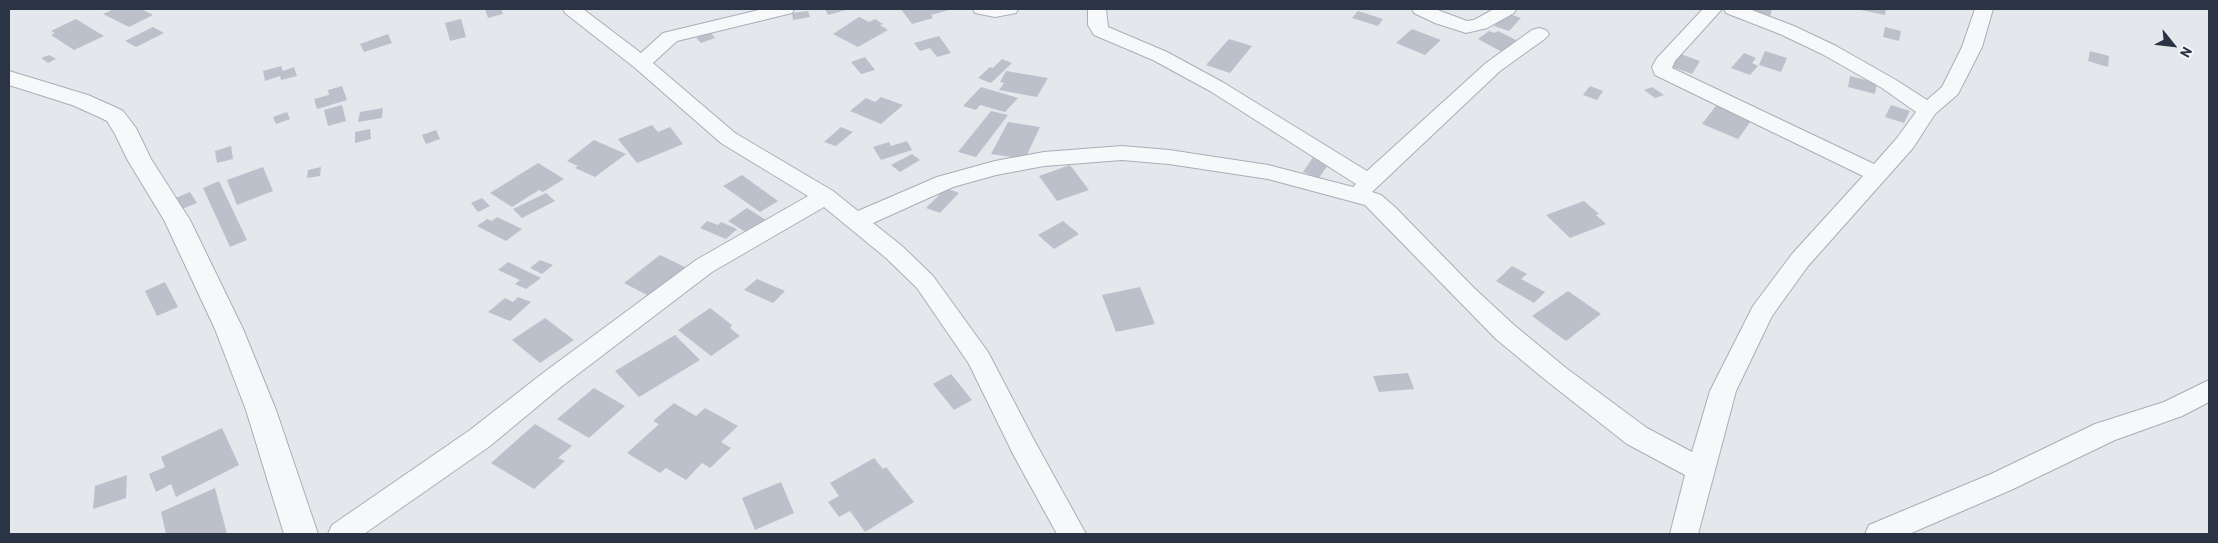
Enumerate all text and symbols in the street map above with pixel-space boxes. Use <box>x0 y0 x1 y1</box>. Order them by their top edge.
north arrow <box>2148 20 2198 70</box>
text: N <box>2177 44 2196 61</box>

